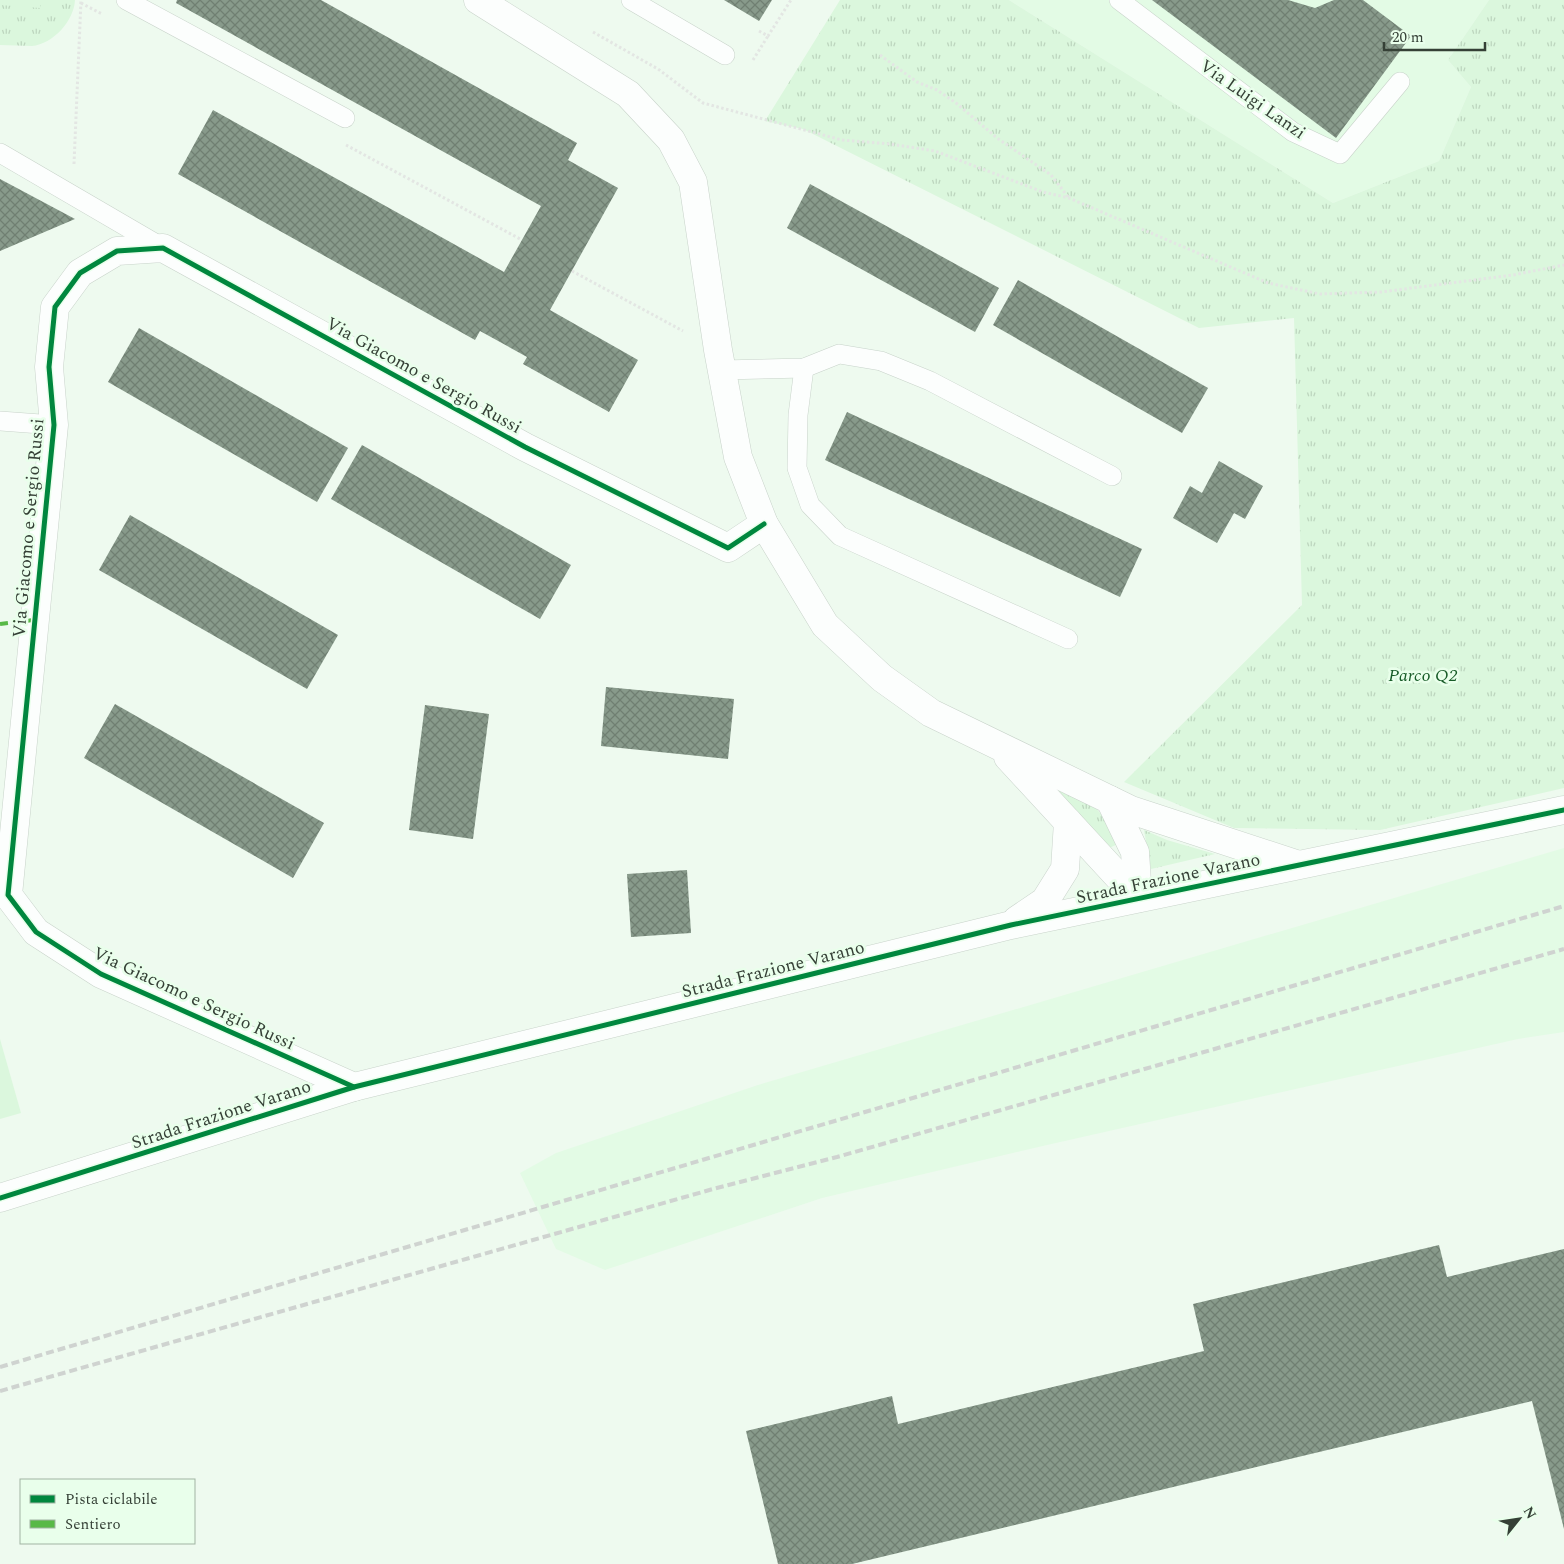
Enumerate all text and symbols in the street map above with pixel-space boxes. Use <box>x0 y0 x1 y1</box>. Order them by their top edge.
scale bar <box>1384 20 1485 52</box>
text: 20 m <box>1392 26 1424 49</box>
street label: Via Luigi Lanzi <box>1194 53 1311 146</box>
street label: Via Giacomo e Sergio Russi <box>321 310 527 441</box>
street label: Via Giacomo e Sergio Russi <box>5 417 52 639</box>
park label: Parco Q2 <box>1388 662 1458 689</box>
street label: Strada Frazione Varano <box>1074 846 1263 911</box>
street label: Strada Frazione Varano <box>679 934 867 1005</box>
street label: Via Giacomo e Sergio Russi <box>88 940 299 1057</box>
street label: Strada Frazione Varano <box>128 1073 314 1156</box>
legend <box>20 1479 195 1544</box>
text: Pista ciclabile <box>65 1488 158 1511</box>
north arrow <box>1494 1494 1544 1544</box>
text: N <box>1518 1503 1542 1523</box>
text: Sentiero <box>65 1513 121 1536</box>

